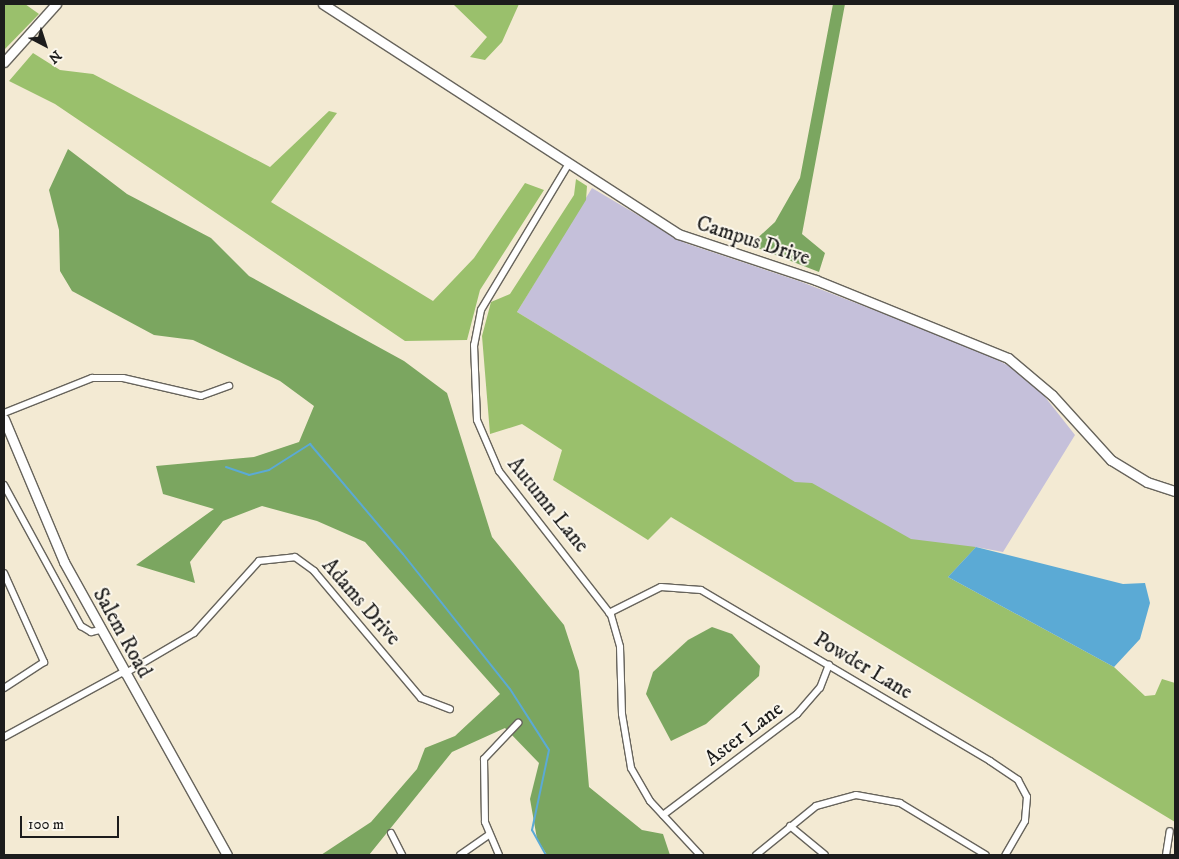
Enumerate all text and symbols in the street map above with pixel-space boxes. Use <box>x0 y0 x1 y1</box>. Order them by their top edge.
north arrow <box>20 20 70 70</box>
text: N <box>44 46 65 67</box>
street label: Campus Drive <box>693 211 813 271</box>
street label: Autumn Lane <box>502 452 594 558</box>
street label: Adams Drive <box>316 553 406 651</box>
street label: Salem Road <box>87 584 157 682</box>
street label: Powder Lane <box>809 627 917 705</box>
street label: Aster Lane <box>700 696 788 772</box>
scale bar <box>22 806 121 838</box>
text: 100 m <box>28 815 64 834</box>

